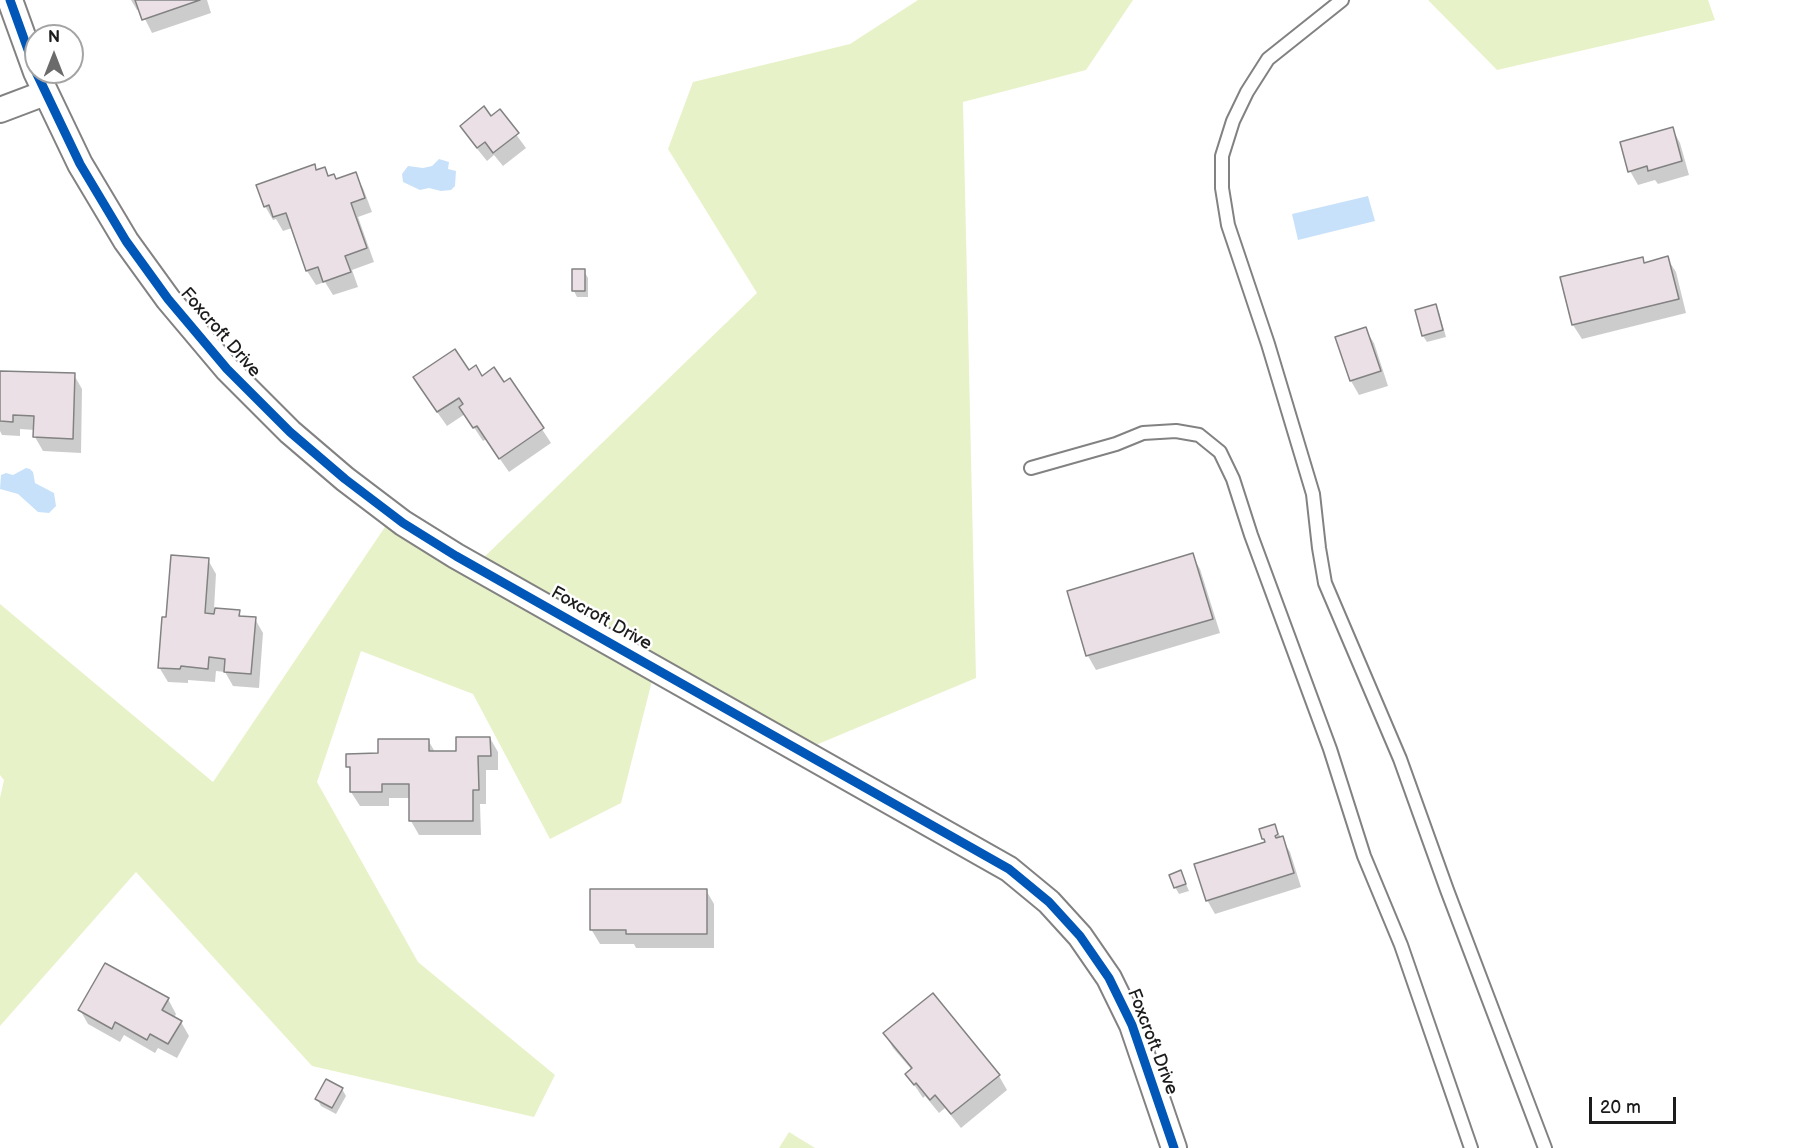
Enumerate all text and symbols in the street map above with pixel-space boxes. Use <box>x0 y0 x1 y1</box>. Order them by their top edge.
north arrow <box>24 24 84 84</box>
text: N <box>48 28 60 47</box>
street label: Foxcroft Drive <box>175 284 265 382</box>
street label: Foxcroft Drive <box>547 582 655 656</box>
street label: Foxcroft Drive <box>1122 986 1182 1098</box>
scale bar <box>1592 1085 1679 1123</box>
text: 20 m <box>1600 1097 1641 1118</box>

